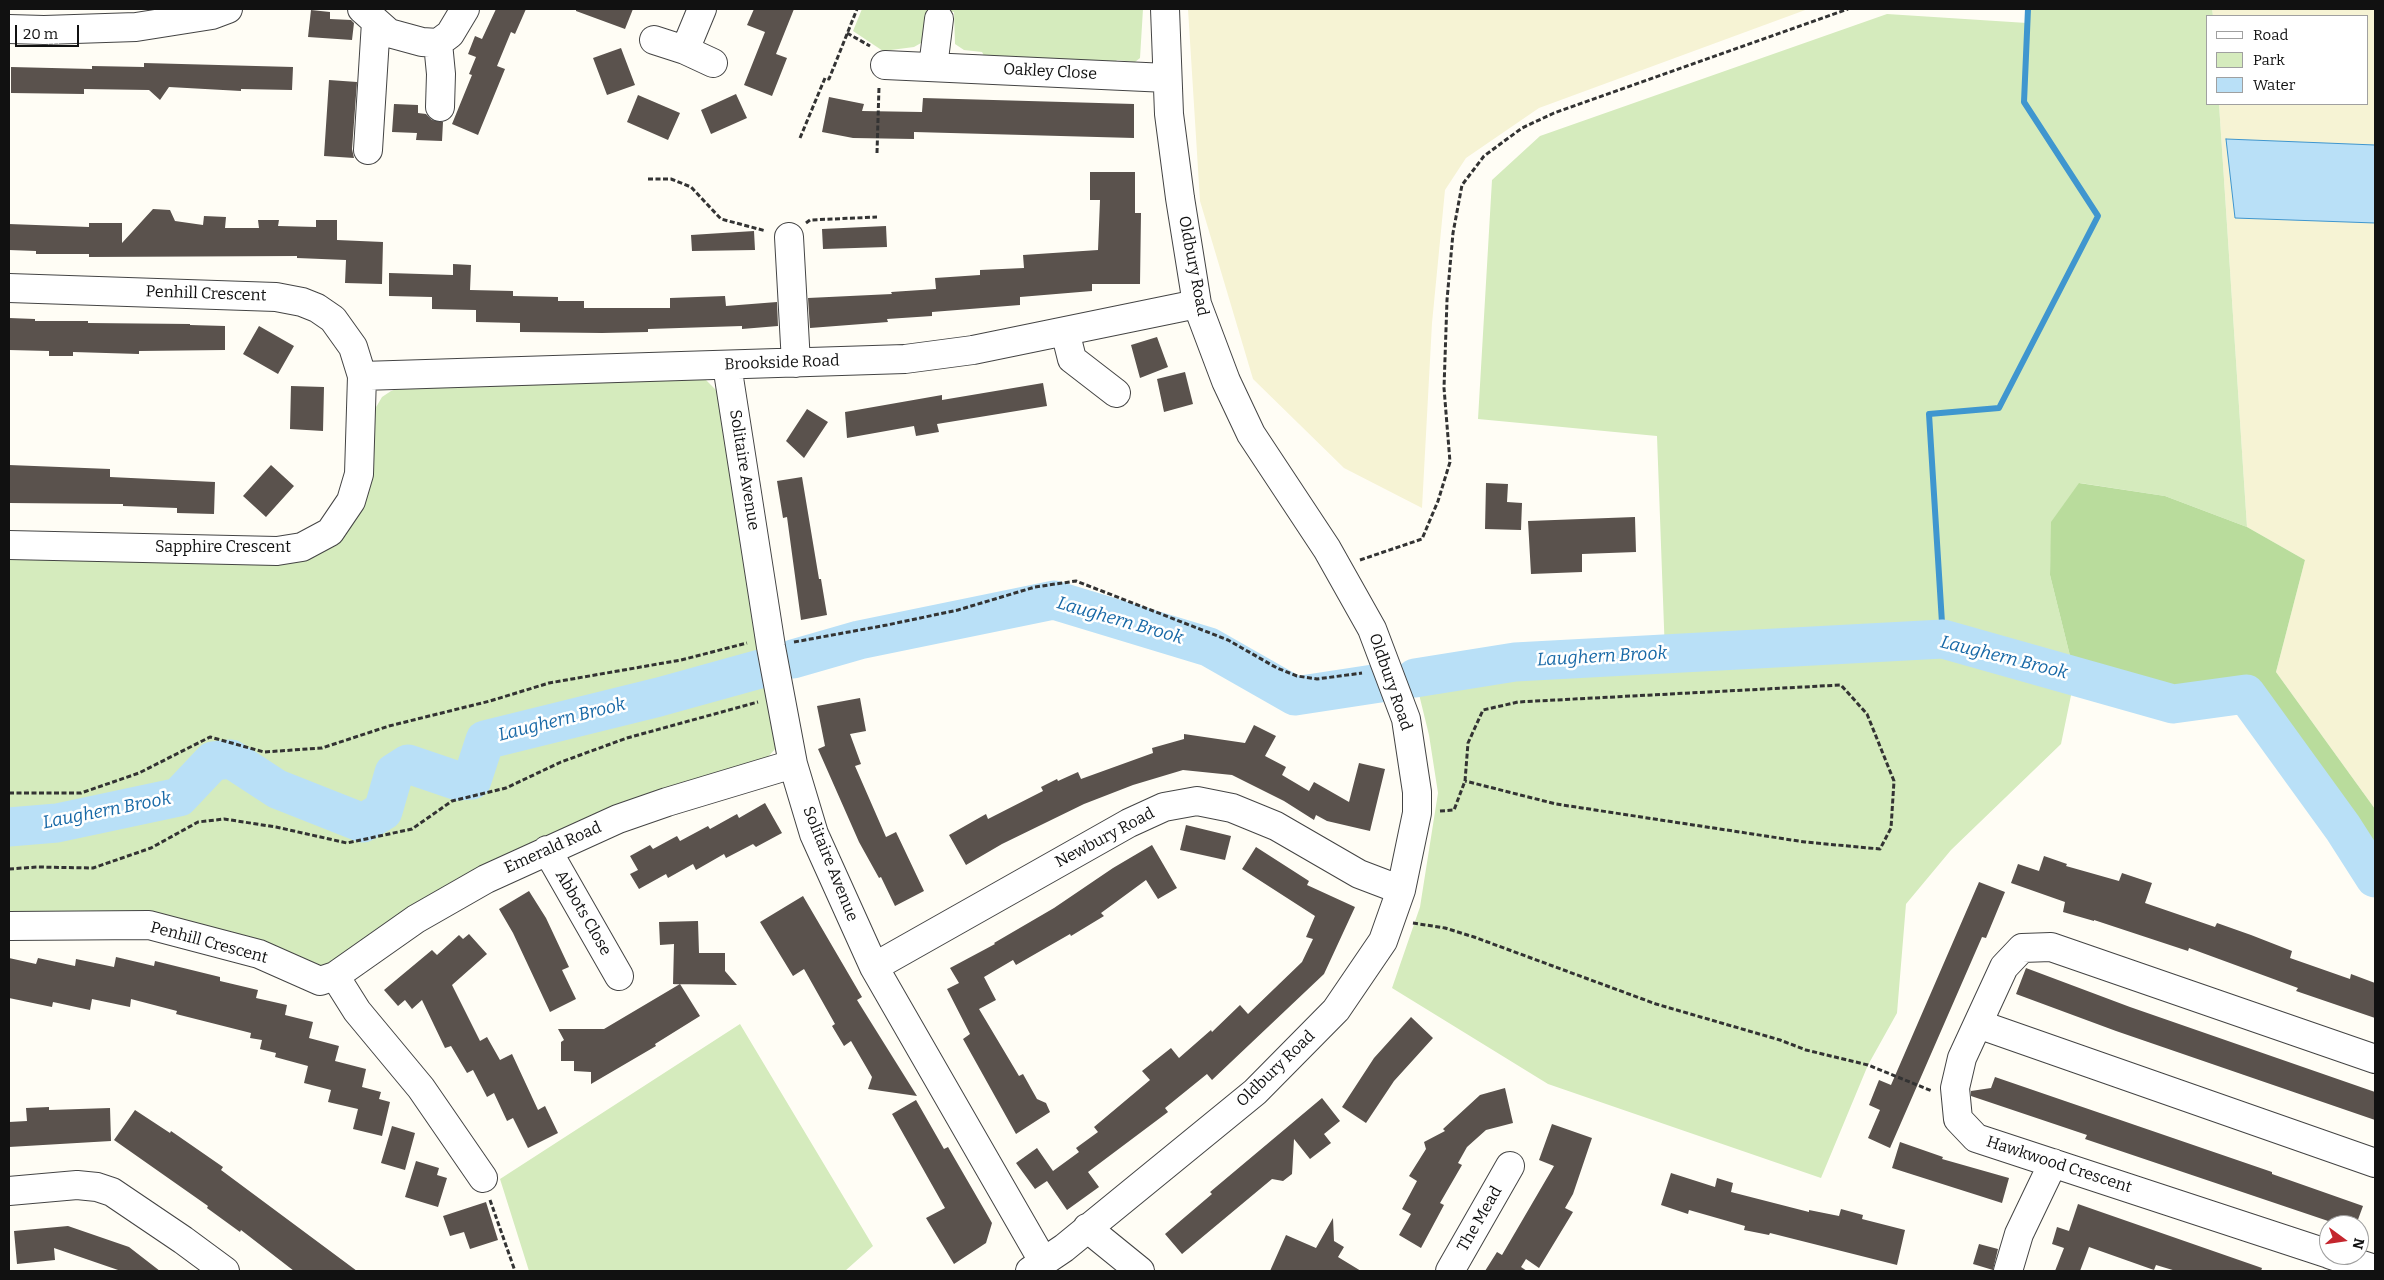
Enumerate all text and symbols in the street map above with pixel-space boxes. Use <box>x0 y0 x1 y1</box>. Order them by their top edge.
scale bar <box>18 15 81 47</box>
legend <box>2206 15 2369 105</box>
text: 20 m <box>23 25 58 43</box>
text: Road <box>2253 26 2288 44</box>
text: Park <box>2253 51 2285 69</box>
street label: Oakley Close <box>1003 60 1097 84</box>
text: Water <box>2253 76 2295 94</box>
street label: Oldbury Road <box>1174 214 1212 318</box>
street label: Penhill Crescent <box>145 282 267 306</box>
street label: Brookside Road <box>724 351 840 375</box>
street label: Solitaire Avenue <box>725 408 763 532</box>
street label: Sapphire Crescent <box>155 538 291 558</box>
water label: Laughern Brook <box>1054 593 1186 649</box>
street label: Oldbury Road <box>1364 631 1416 733</box>
water label: Laughern Brook <box>1938 632 2070 684</box>
water label: Laughern Brook <box>1536 643 1668 671</box>
water label: Laughern Brook <box>496 694 628 746</box>
water label: Laughern Brook <box>41 788 173 834</box>
street label: Solitaire Avenue <box>798 804 862 924</box>
street label: Newbury Road <box>1052 804 1158 872</box>
street label: Emerald Road <box>502 818 604 878</box>
street label: Abbots Close <box>551 867 615 959</box>
street label: Penhill Crescent <box>148 918 270 968</box>
street label: Oldbury Road <box>1233 1027 1319 1111</box>
street label: Hawkwood Crescent <box>1984 1132 2134 1198</box>
street label: The Mead <box>1454 1183 1506 1255</box>
north arrow <box>2319 1215 2369 1265</box>
text: N <box>2349 1236 2368 1251</box>

